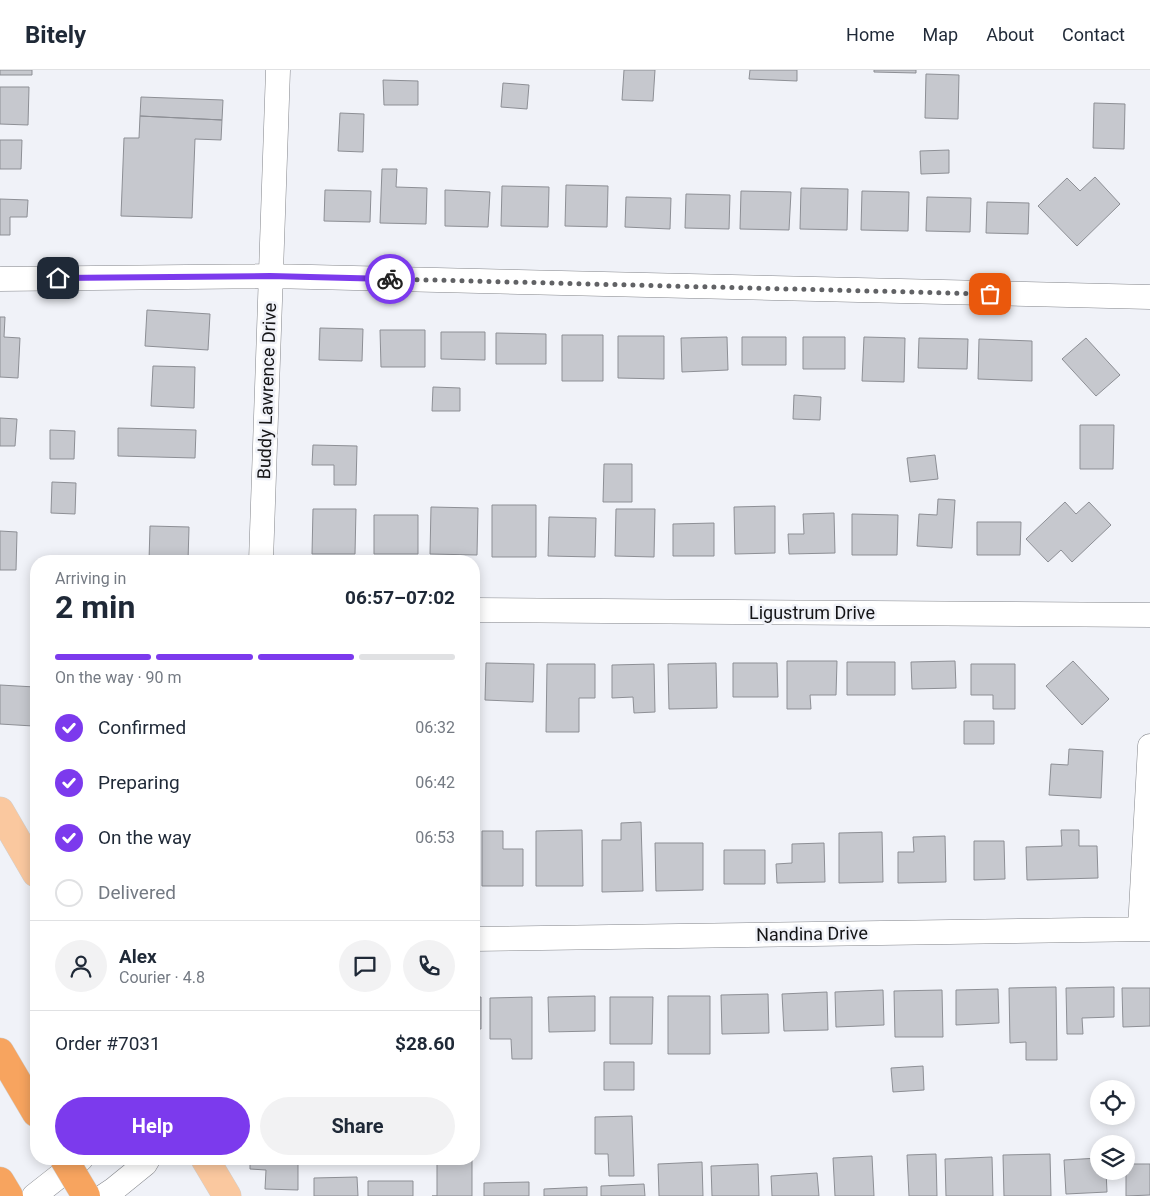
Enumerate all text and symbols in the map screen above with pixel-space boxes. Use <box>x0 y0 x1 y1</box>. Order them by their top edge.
text: Bitely <box>25 21 86 49</box>
text: Home <box>846 24 895 45</box>
text: Map <box>923 24 958 45</box>
text: About <box>986 24 1034 45</box>
text: Contact <box>1062 24 1125 45</box>
courier <box>365 254 415 304</box>
pin <box>37 257 79 299</box>
icon: home <box>44 264 72 292</box>
icon: bike <box>376 265 404 293</box>
pin <box>969 273 1011 315</box>
icon: bag <box>976 280 1004 308</box>
street label: Buddy Lawrence Drive <box>253 302 280 480</box>
text: Arriving in <box>55 569 126 588</box>
text: 06:57–07:02 <box>345 586 455 609</box>
text: 2 min <box>55 588 135 626</box>
street label: Ligustrum Drive <box>749 602 875 623</box>
text: On the way · 90 m <box>55 668 182 687</box>
icon: check <box>55 714 83 742</box>
text: Confirmed <box>98 716 186 739</box>
text: 06:32 <box>415 718 455 737</box>
icon: check <box>55 769 83 797</box>
text: Preparing <box>98 771 180 794</box>
text: 06:42 <box>415 773 455 792</box>
icon: check <box>55 824 83 852</box>
text: On the way <box>98 826 191 849</box>
text: 06:53 <box>415 828 455 847</box>
text: Delivered <box>98 881 176 904</box>
street label: Nandina Drive <box>756 922 868 945</box>
button: person <box>55 940 107 992</box>
button: chat <box>339 940 391 992</box>
button: phone <box>403 940 455 992</box>
text: Alex <box>119 945 157 968</box>
text: Courier · 4.8 <box>119 968 205 987</box>
text: Order #7031 <box>55 1032 161 1055</box>
text: $28.60 <box>395 1032 455 1055</box>
map controls <box>1090 1080 1135 1180</box>
button: locate <box>1090 1080 1135 1125</box>
button: Help <box>55 1097 250 1155</box>
button: Share <box>260 1097 455 1155</box>
button: layers <box>1090 1135 1135 1180</box>

